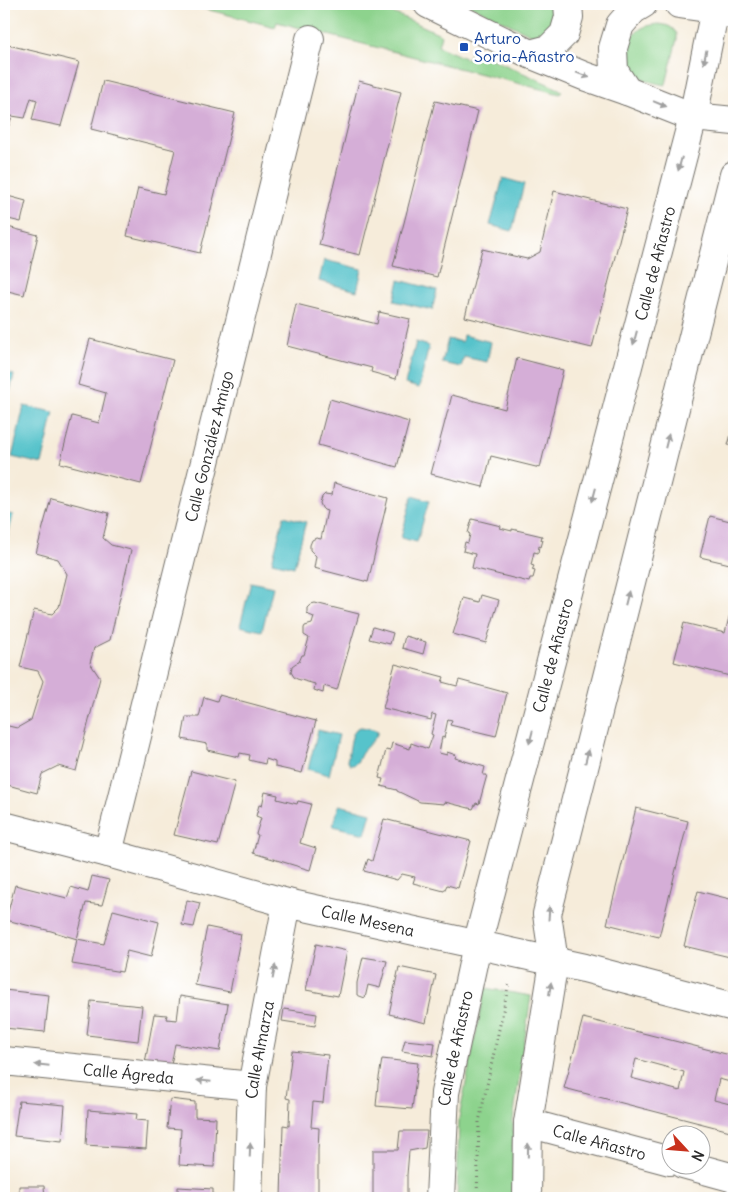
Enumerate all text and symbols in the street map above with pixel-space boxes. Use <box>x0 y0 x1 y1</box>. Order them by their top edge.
place label: Arturo Soria-Añastro <box>474 28 574 66</box>
marker: Arturo Soria-Añastro <box>458 41 470 53</box>
one-way arrow <box>701 49 709 64</box>
one-way arrow <box>576 71 591 79</box>
one-way arrow <box>653 100 668 108</box>
one-way arrow <box>676 156 684 171</box>
street label: Calle de Añastro <box>630 204 679 323</box>
one-way arrow <box>631 331 639 346</box>
street label: Calle González Amigo <box>181 369 237 524</box>
one-way arrow <box>663 433 671 448</box>
one-way arrow <box>590 488 598 503</box>
one-way arrow <box>623 591 631 606</box>
street label: Calle de Añastro <box>528 596 577 715</box>
one-way arrow <box>527 730 535 745</box>
one-way arrow <box>583 748 591 763</box>
street label: Calle Mesena <box>319 901 416 941</box>
one-way arrow <box>545 905 553 921</box>
one-way arrow <box>270 964 278 979</box>
one-way arrow <box>546 980 554 996</box>
street label: Calle de Añastro <box>434 989 477 1106</box>
street label: Calle Almarza <box>242 999 278 1099</box>
street label: Calle Ágreda <box>82 1059 175 1088</box>
one-way arrow <box>34 1061 50 1069</box>
one-way arrow <box>196 1077 212 1085</box>
street label: Calle Añastro <box>551 1120 648 1164</box>
north arrow <box>660 1124 710 1174</box>
one-way arrow <box>246 1141 254 1157</box>
one-way arrow <box>524 1141 532 1157</box>
text: N <box>687 1147 708 1164</box>

